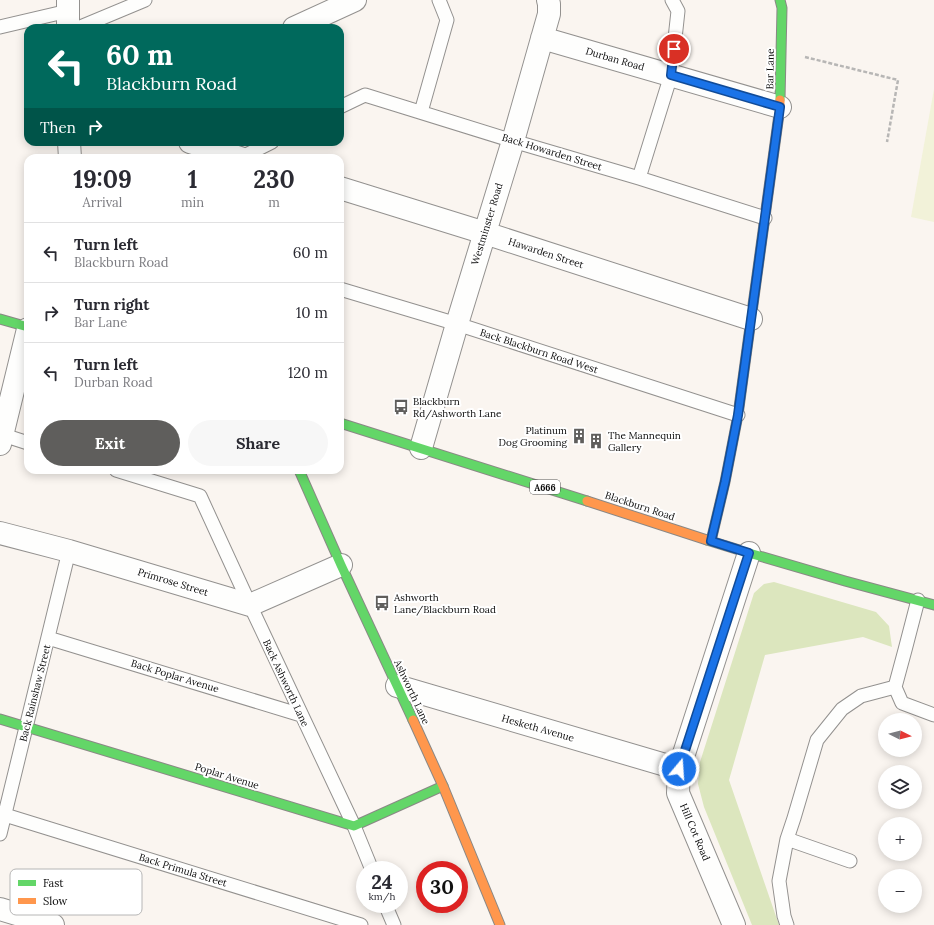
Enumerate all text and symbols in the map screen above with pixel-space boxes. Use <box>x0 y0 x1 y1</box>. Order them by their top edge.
pin <box>657 32 691 66</box>
text: 60 m <box>106 37 173 73</box>
icon: arrive <box>663 38 685 60</box>
icon: left <box>40 40 92 92</box>
street label: Durban Road <box>584 44 646 74</box>
street label: Bar Lane <box>763 48 777 90</box>
text: Blackburn Road <box>106 72 237 95</box>
icon: right <box>84 116 106 138</box>
text: Then <box>40 118 76 137</box>
street label: Back Howarden Street <box>500 131 604 173</box>
text: 19:09 <box>73 164 132 195</box>
text: 1 <box>188 164 197 195</box>
text: 230 <box>253 164 295 195</box>
street label: Westminster Road <box>468 181 506 267</box>
text: Arrival <box>83 194 122 211</box>
text: min <box>181 194 204 211</box>
text: m <box>268 194 280 211</box>
text: Turn left <box>74 235 138 254</box>
street label: Hawarden Street <box>507 235 585 271</box>
icon: left <box>40 242 62 264</box>
text: 60 m <box>293 243 328 262</box>
text: Blackburn Road <box>74 254 169 271</box>
text: Turn right <box>74 295 150 314</box>
icon: right <box>40 302 62 324</box>
text: 10 m <box>296 303 328 322</box>
text: Bar Lane <box>74 314 127 331</box>
street label: Back Blackburn Road West <box>478 326 600 376</box>
text: Turn left <box>74 355 138 374</box>
icon: left <box>40 362 62 384</box>
text: 120 m <box>288 363 328 382</box>
text: Durban Road <box>74 374 153 391</box>
place label: Blackburn Rd/Ashworth Lane <box>413 395 502 420</box>
bus stop icon: Blackburn Rd/Ashworth Lane <box>392 398 410 416</box>
button: Exit <box>40 420 180 466</box>
button: Share <box>188 420 328 466</box>
place label: Platinum Dog Grooming <box>499 424 567 449</box>
building icon: Platinum Dog Grooming <box>570 427 588 445</box>
place label: The Mannequin Gallery <box>608 429 681 454</box>
building icon: The Mannequin Gallery <box>587 432 605 450</box>
road number: A666 <box>530 480 560 494</box>
street label: Blackburn Road <box>603 489 677 523</box>
street label: Primrose Street <box>136 565 210 599</box>
place label: Ashworth Lane/Blackburn Road <box>393 591 496 616</box>
bus stop icon: Ashworth Lane/Blackburn Road <box>373 594 391 612</box>
street label: Back Ashworth Lane <box>260 637 312 729</box>
street label: Back Rainshaw Street <box>17 643 53 743</box>
street label: Back Poplar Avenue <box>129 656 221 696</box>
street label: Ashworth Lane <box>391 657 433 727</box>
street label: Hesketh Avenue <box>500 711 576 745</box>
north arrow <box>878 713 922 757</box>
map controls <box>878 713 922 913</box>
position arrow <box>658 748 700 790</box>
street label: Poplar Avenue <box>193 760 261 792</box>
button: layers <box>878 765 922 809</box>
street label: Hill Cot Road <box>677 801 713 863</box>
button: + <box>878 817 922 861</box>
street label: Back Primula Street <box>137 850 229 890</box>
speed limit sign: 30 <box>416 861 468 913</box>
legend <box>10 869 142 915</box>
text: 24 <box>371 869 393 894</box>
button: − <box>878 869 922 913</box>
text: Fast <box>43 876 64 890</box>
text: km/h <box>368 890 396 903</box>
text: Slow <box>43 894 68 908</box>

